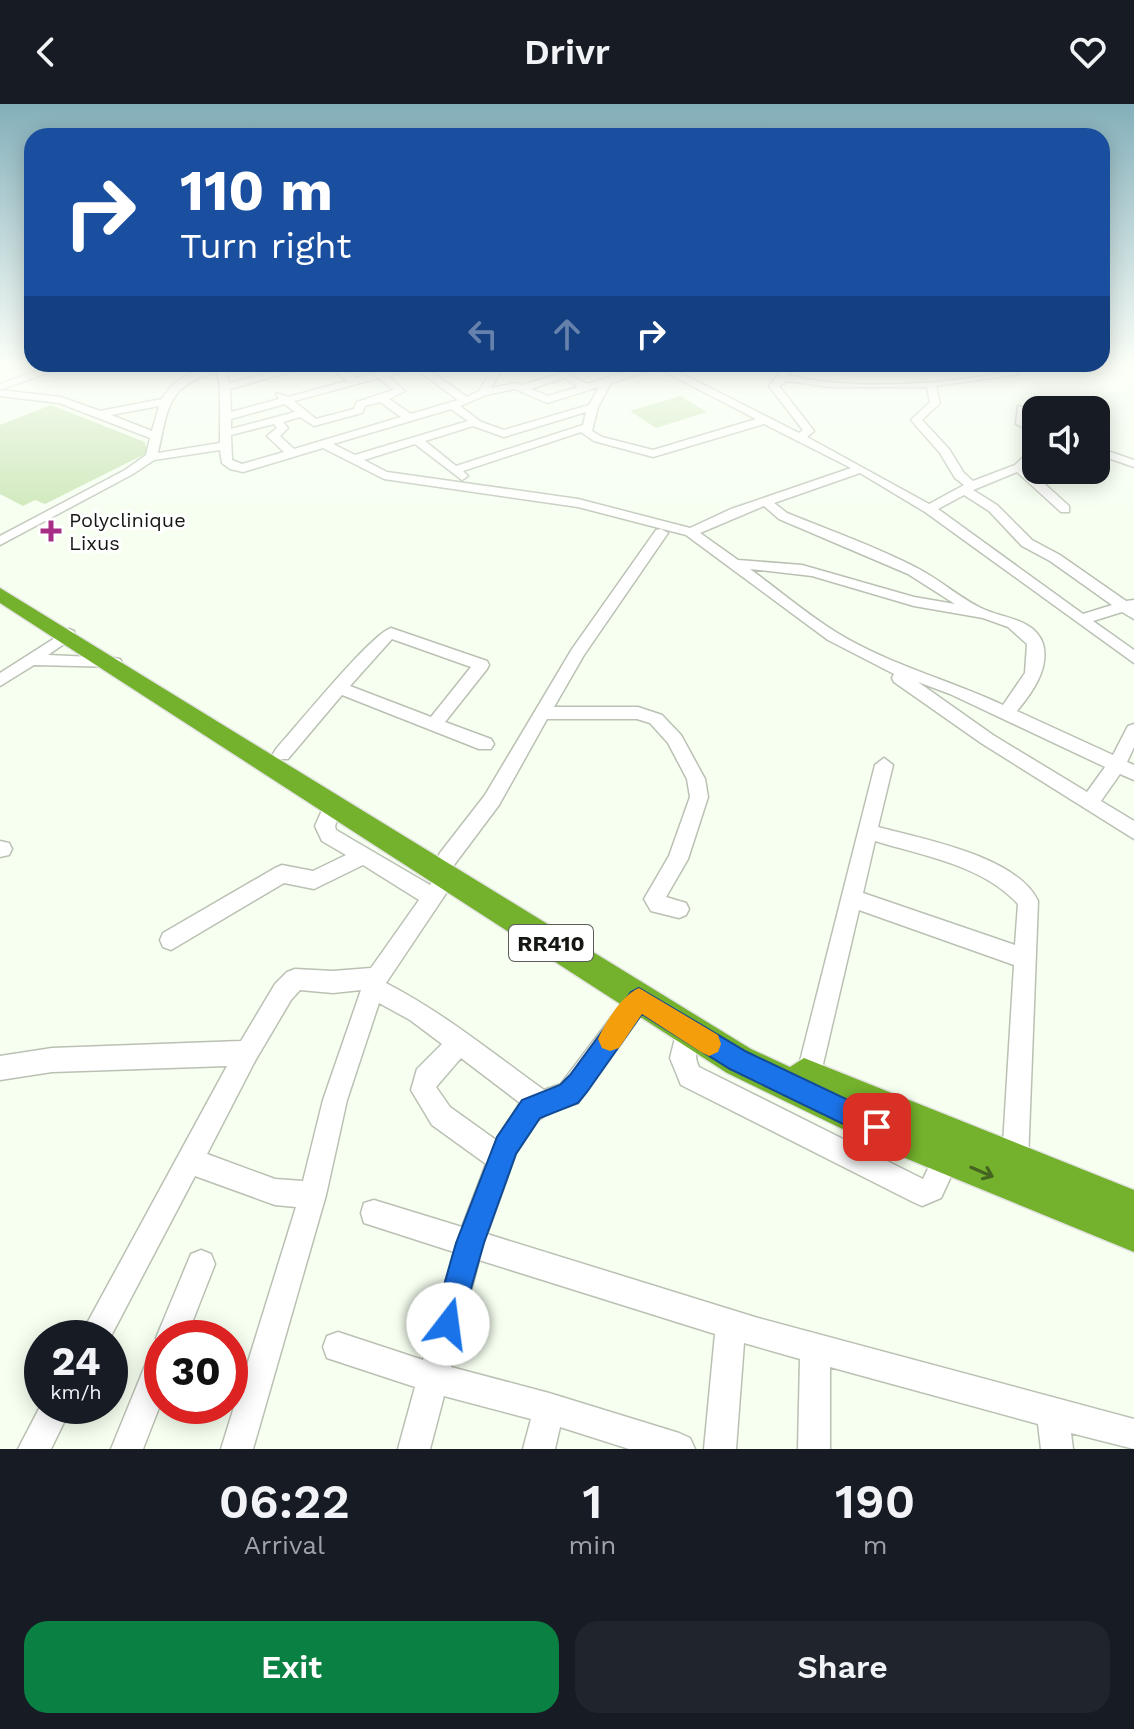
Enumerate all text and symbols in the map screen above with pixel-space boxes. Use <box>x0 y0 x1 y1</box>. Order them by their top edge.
icon: back <box>24 30 68 74</box>
icon: heart <box>1066 30 1110 74</box>
text: Drivr <box>524 31 610 73</box>
text: 110 m <box>180 158 333 224</box>
icon: right <box>48 160 152 264</box>
text: Turn right <box>180 225 351 267</box>
icon: left <box>461 312 505 356</box>
icon: ahead <box>545 312 589 356</box>
icon: right <box>629 312 673 356</box>
map controls <box>1022 396 1110 484</box>
button: sound <box>1022 396 1110 484</box>
place label: Polyclinique Lixus <box>69 508 186 555</box>
marker: Polyclinique Lixus <box>40 520 62 542</box>
road number: RR410 <box>509 925 593 961</box>
pin <box>843 1093 911 1161</box>
icon: arrive <box>855 1105 899 1149</box>
one-way arrow <box>969 1165 994 1180</box>
position arrow <box>406 1282 490 1366</box>
speed limit sign: 30 <box>144 1320 248 1424</box>
text: 24 <box>51 1338 101 1385</box>
text: km/h <box>50 1380 102 1404</box>
text: 06:22 <box>219 1473 350 1530</box>
text: 1 <box>582 1473 602 1530</box>
text: 190 <box>835 1473 915 1530</box>
text: Arrival <box>244 1530 325 1560</box>
text: min <box>569 1530 616 1560</box>
text: m <box>863 1530 888 1560</box>
button: Exit <box>24 1621 559 1713</box>
button: Share <box>575 1621 1110 1713</box>

